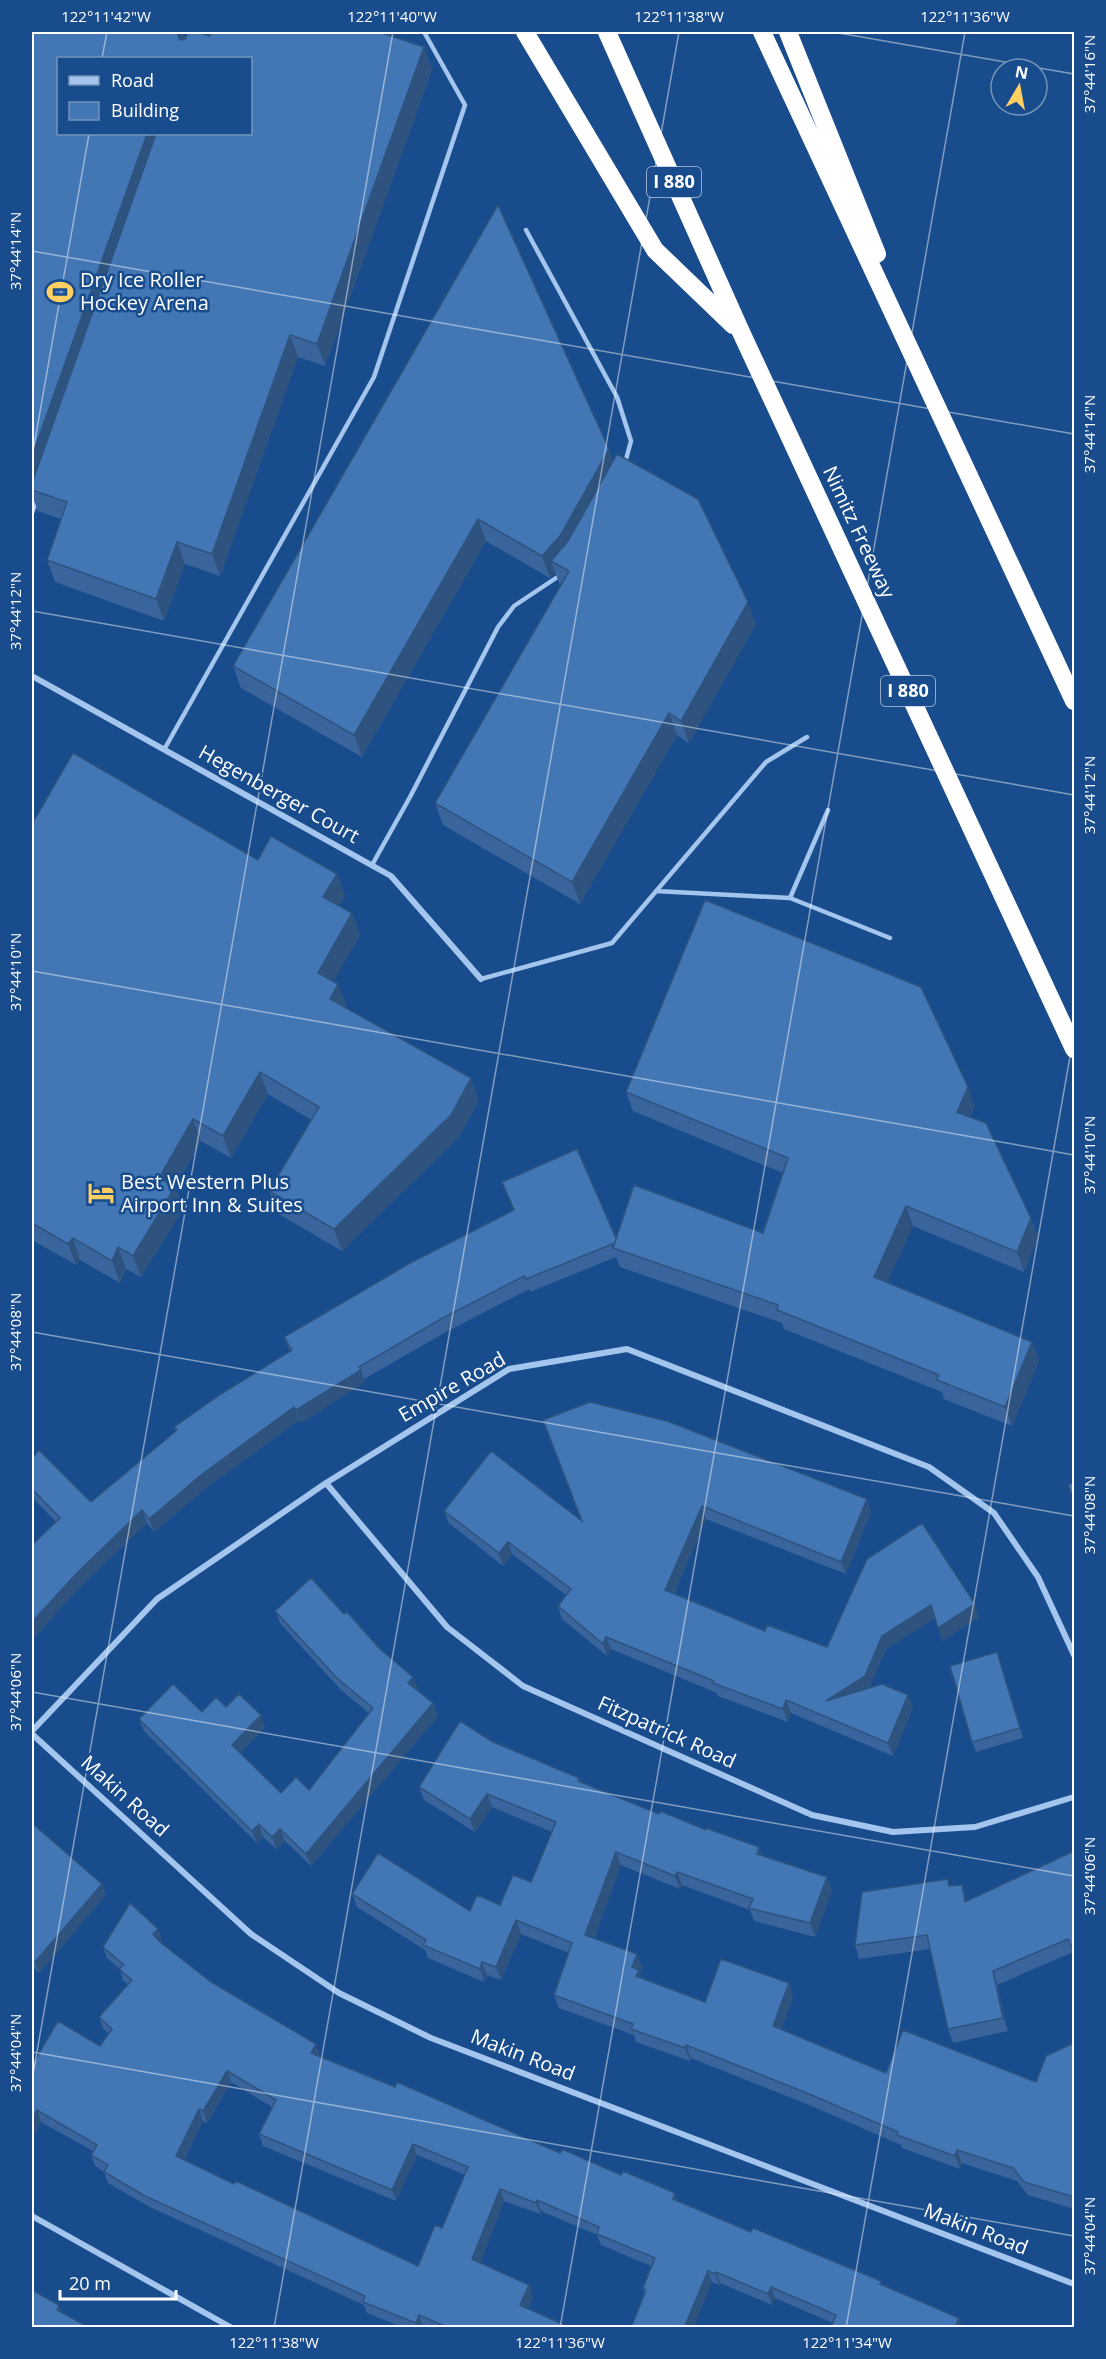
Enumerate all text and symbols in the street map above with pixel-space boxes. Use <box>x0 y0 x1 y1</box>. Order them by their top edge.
text: 122°11'42"W <box>61 6 151 26</box>
text: 122°11'40"W <box>347 6 437 26</box>
text: 122°11'38"W <box>634 6 724 26</box>
text: 122°11'36"W <box>920 6 1010 26</box>
text: 37°44'16"N <box>1079 35 1099 113</box>
legend <box>57 57 252 135</box>
north arrow <box>989 57 1049 117</box>
text: N <box>1013 60 1030 84</box>
text: Road <box>111 68 154 92</box>
text: Building <box>111 98 179 122</box>
road number: I 880 <box>647 167 701 197</box>
text: 37°44'14"N <box>5 212 25 290</box>
place label: Dry Ice Roller Hockey Arena <box>80 266 209 316</box>
sports icon: Dry Ice Roller Hockey Arena <box>45 277 75 307</box>
text: 37°44'14"N <box>1079 395 1099 473</box>
street label: Nimitz Freeway <box>817 461 902 603</box>
text: 37°44'12"N <box>5 572 25 650</box>
road number: I 880 <box>881 676 935 706</box>
street label: Hegenberger Court <box>194 738 364 849</box>
text: 37°44'12"N <box>1079 756 1099 834</box>
text: 37°44'10"N <box>5 933 25 1011</box>
text: 37°44'10"N <box>1079 1116 1099 1194</box>
place label: Best Western Plus Airport Inn & Suites <box>121 1168 303 1218</box>
hotel icon: Best Western Plus Airport Inn & Suites <box>86 1178 116 1208</box>
text: 37°44'08"N <box>5 1293 25 1371</box>
street label: Empire Road <box>393 1345 510 1428</box>
text: 37°44'08"N <box>1079 1476 1099 1554</box>
text: 37°44'06"N <box>5 1653 25 1731</box>
street label: Fitzpatrick Road <box>594 1689 741 1774</box>
street label: Makin Road <box>75 1749 175 1842</box>
text: 37°44'06"N <box>1079 1837 1099 1915</box>
text: 37°44'04"N <box>5 2014 25 2092</box>
street label: Makin Road <box>467 2022 579 2087</box>
street label: Makin Road <box>920 2196 1032 2261</box>
text: 37°44'04"N <box>1079 2197 1099 2275</box>
scale bar <box>60 2263 176 2301</box>
text: 20 m <box>69 2271 111 2295</box>
text: 122°11'38"W <box>229 2332 319 2352</box>
text: 122°11'36"W <box>515 2332 605 2352</box>
text: 122°11'34"W <box>802 2332 892 2352</box>

